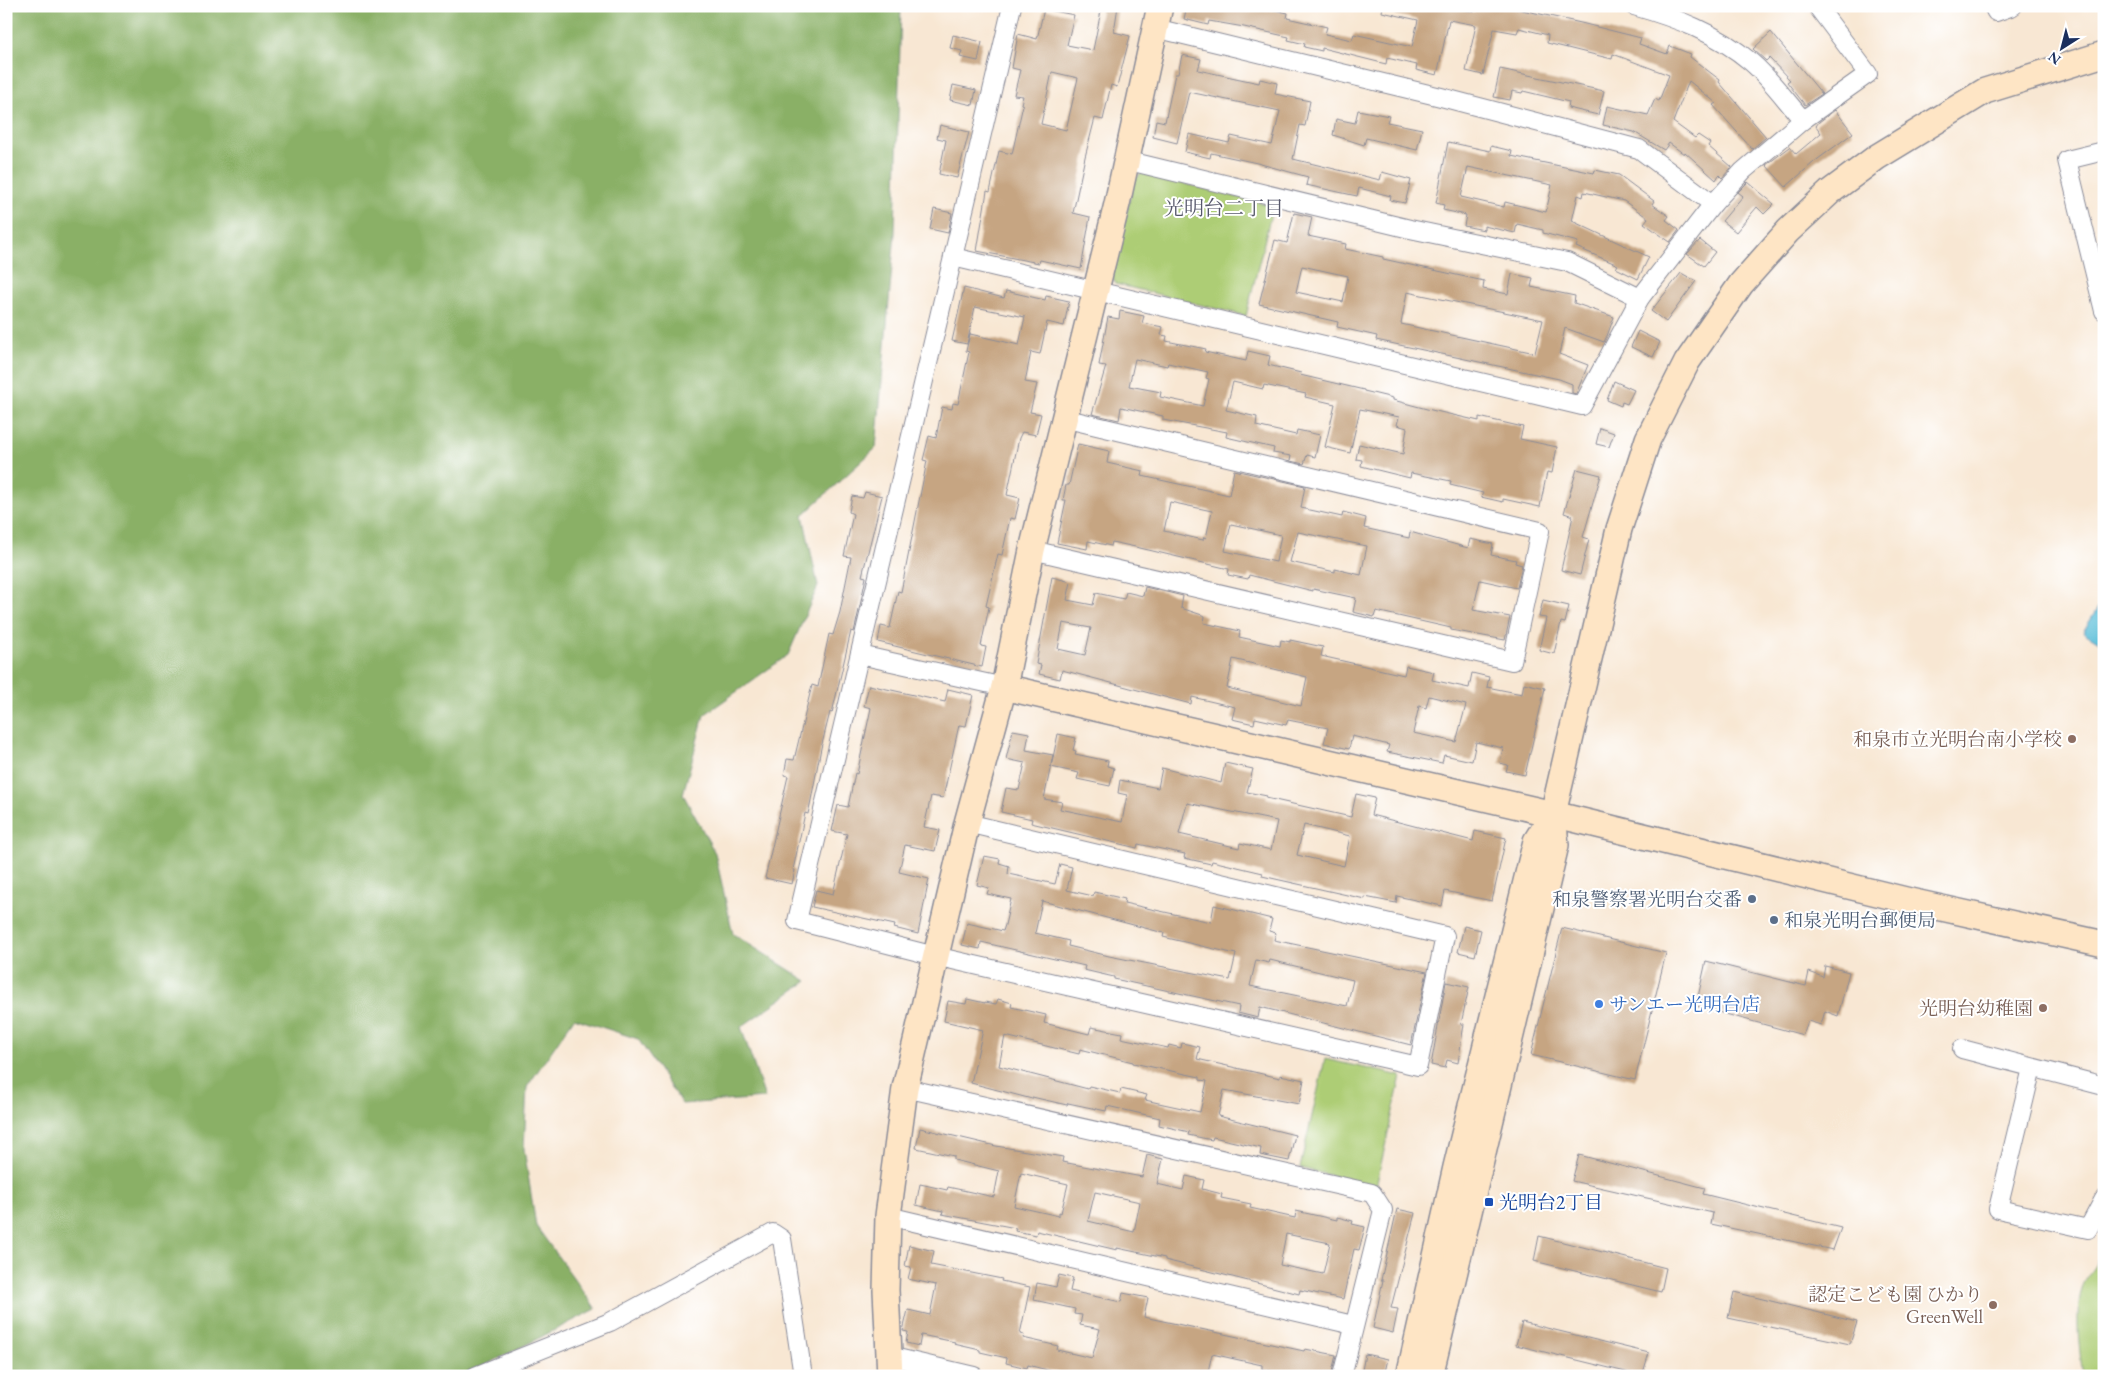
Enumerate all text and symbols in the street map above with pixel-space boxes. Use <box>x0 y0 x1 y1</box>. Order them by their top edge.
north arrow <box>2038 22 2088 72</box>
text: N <box>2044 48 2064 69</box>
district label: 光明台二丁目 <box>1164 195 1284 221</box>
place label: 和泉市立光明台南小学校 <box>1853 727 2062 752</box>
marker: 和泉市立光明台南小学校 <box>2066 733 2078 745</box>
place label: 和泉警察署光明台交番 <box>1552 887 1742 912</box>
marker: 和泉警察署光明台交番 <box>1746 893 1758 905</box>
place label: 和泉光明台郵便局 <box>1784 908 1936 933</box>
marker: 和泉光明台郵便局 <box>1768 914 1780 926</box>
place label: サンエー光明台店 <box>1609 992 1760 1017</box>
place label: 光明台幼稚園 <box>1919 996 2033 1021</box>
marker: サンエー光明台店 <box>1593 998 1605 1010</box>
marker: 光明台幼稚園 <box>2037 1002 2049 1014</box>
place label: 光明台2丁目 <box>1499 1190 1603 1215</box>
marker: 光明台2丁目 <box>1483 1196 1495 1208</box>
place label: 認定こども園 ひかり GreenWell <box>1808 1282 1983 1329</box>
marker: 認定こども園 ひかり GreenWell <box>1987 1299 1999 1311</box>

